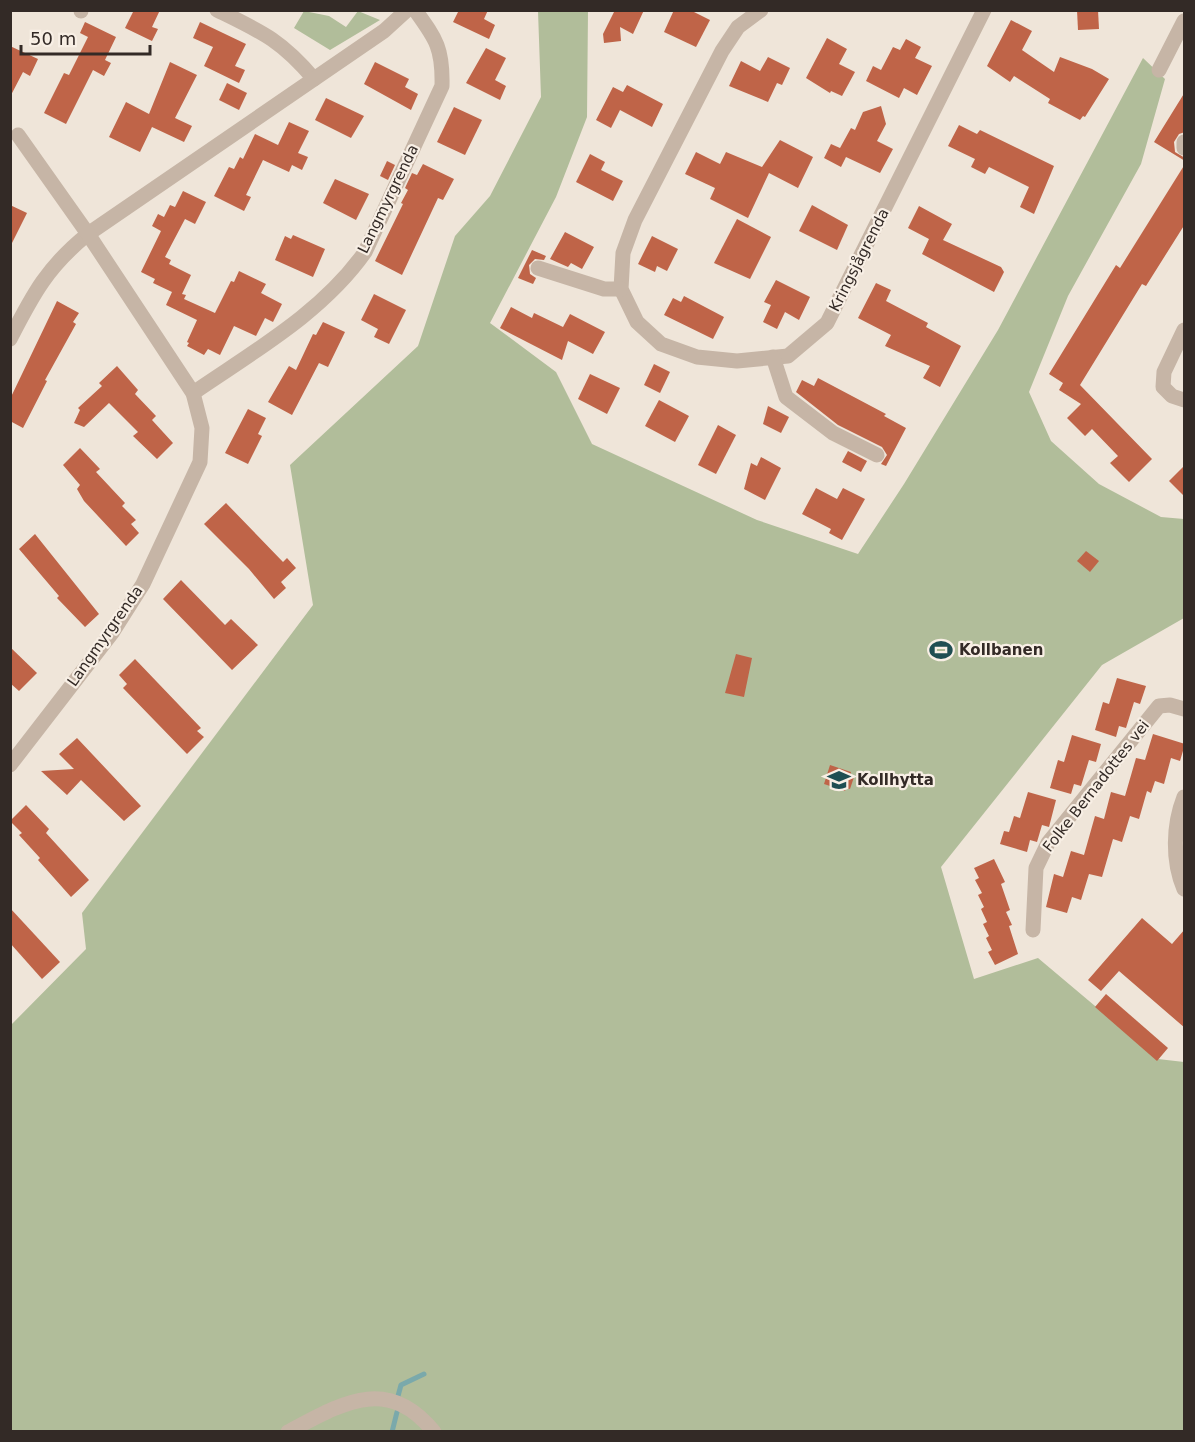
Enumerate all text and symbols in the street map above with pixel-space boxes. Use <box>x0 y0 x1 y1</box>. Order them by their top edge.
scale bar <box>21 18 150 56</box>
text: 50 m <box>30 28 76 49</box>
street label: Langmyrgrenda <box>354 142 422 256</box>
street label: Kringsjågrenda <box>825 205 893 315</box>
street label: Langmyrgrenda <box>64 582 146 690</box>
sports icon: Kollbanen <box>928 637 954 663</box>
place label: Kollbanen <box>959 641 1043 659</box>
street label: Folke Bernadottes vei <box>1039 717 1153 855</box>
school or university icon: Kollhytta <box>826 767 852 793</box>
place label: Kollhytta <box>857 771 934 789</box>

